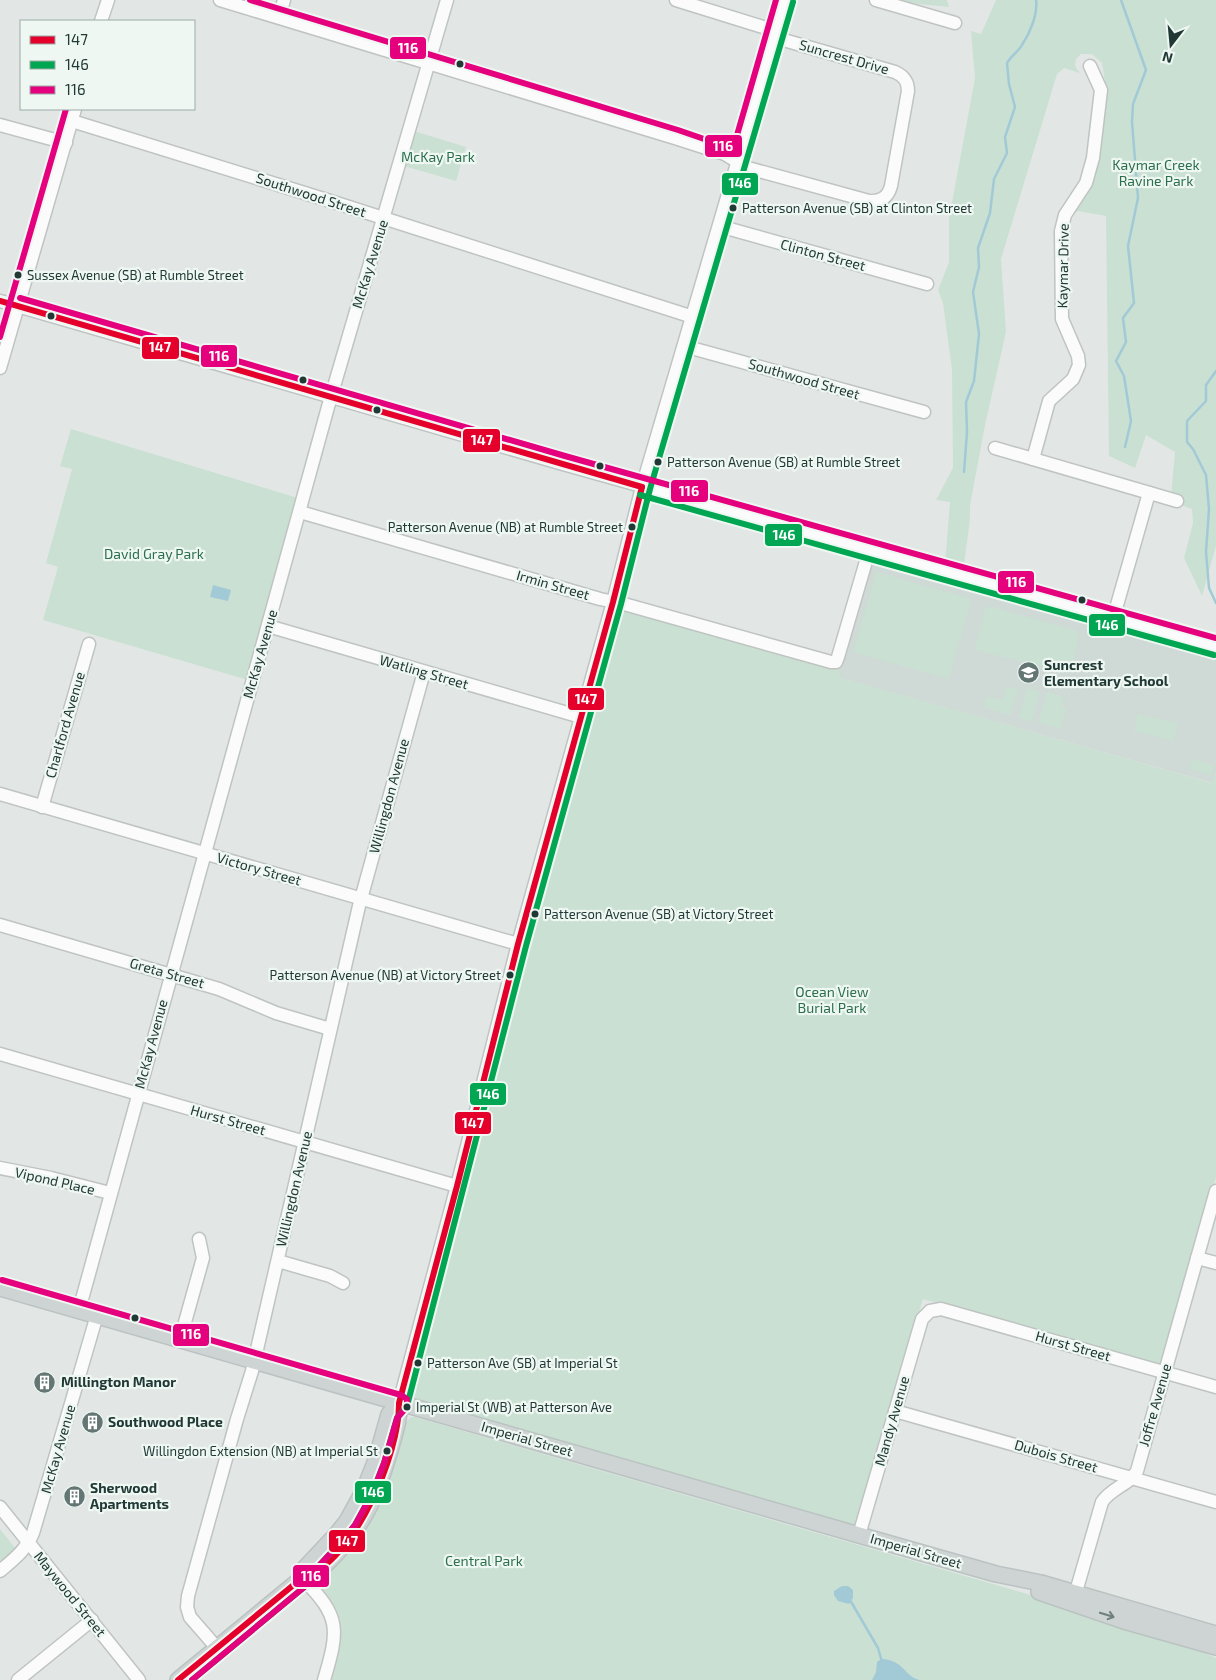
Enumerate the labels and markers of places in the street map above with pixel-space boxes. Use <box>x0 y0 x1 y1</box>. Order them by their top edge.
unlabelled marker <box>455 59 465 69</box>
place label: Patterson Avenue (SB) at Clinton Street <box>742 200 972 216</box>
marker: Patterson Avenue (SB) at Clinton Street <box>728 203 738 213</box>
place label: Sussex Avenue (SB) at Rumble Street <box>27 267 244 283</box>
marker: Sussex Avenue (SB) at Rumble Street <box>13 270 23 280</box>
unlabelled marker <box>46 311 56 321</box>
unlabelled marker <box>298 375 308 385</box>
unlabelled marker <box>372 405 382 415</box>
place label: Patterson Avenue (SB) at Rumble Street <box>667 454 900 470</box>
marker: Patterson Avenue (SB) at Rumble Street <box>653 457 663 467</box>
unlabelled marker <box>595 461 605 471</box>
place label: Patterson Avenue (NB) at Rumble Street <box>388 519 623 535</box>
marker: Patterson Avenue (NB) at Rumble Street <box>627 522 637 532</box>
unlabelled marker <box>1077 595 1087 605</box>
place label: Suncrest Elementary School <box>1044 656 1169 689</box>
school or university icon: Suncrest Elementary School <box>1016 661 1040 685</box>
place label: Patterson Avenue (SB) at Victory Street <box>544 906 774 922</box>
marker: Patterson Avenue (SB) at Victory Street <box>530 909 540 919</box>
place label: Patterson Avenue (NB) at Victory Street <box>270 967 501 983</box>
marker: Patterson Avenue (NB) at Victory Street <box>505 970 515 980</box>
unlabelled marker <box>130 1313 140 1323</box>
place label: Patterson Ave (SB) at Imperial St <box>427 1355 618 1371</box>
marker: Patterson Ave (SB) at Imperial St <box>413 1358 423 1368</box>
building icon: Millington Manor <box>33 1370 57 1394</box>
place label: Millington Manor <box>61 1373 176 1390</box>
place label: Imperial St (WB) at Patterson Ave <box>416 1399 612 1415</box>
marker: Imperial St (WB) at Patterson Ave <box>402 1402 412 1412</box>
building icon: Southwood Place <box>80 1410 104 1434</box>
place label: Southwood Place <box>108 1413 223 1430</box>
place label: Willingdon Extension (NB) at Imperial St <box>143 1443 378 1459</box>
marker: Willingdon Extension (NB) at Imperial St <box>382 1446 392 1456</box>
place label: Sherwood Apartments <box>90 1479 169 1512</box>
building icon: Sherwood Apartments <box>62 1484 86 1508</box>

